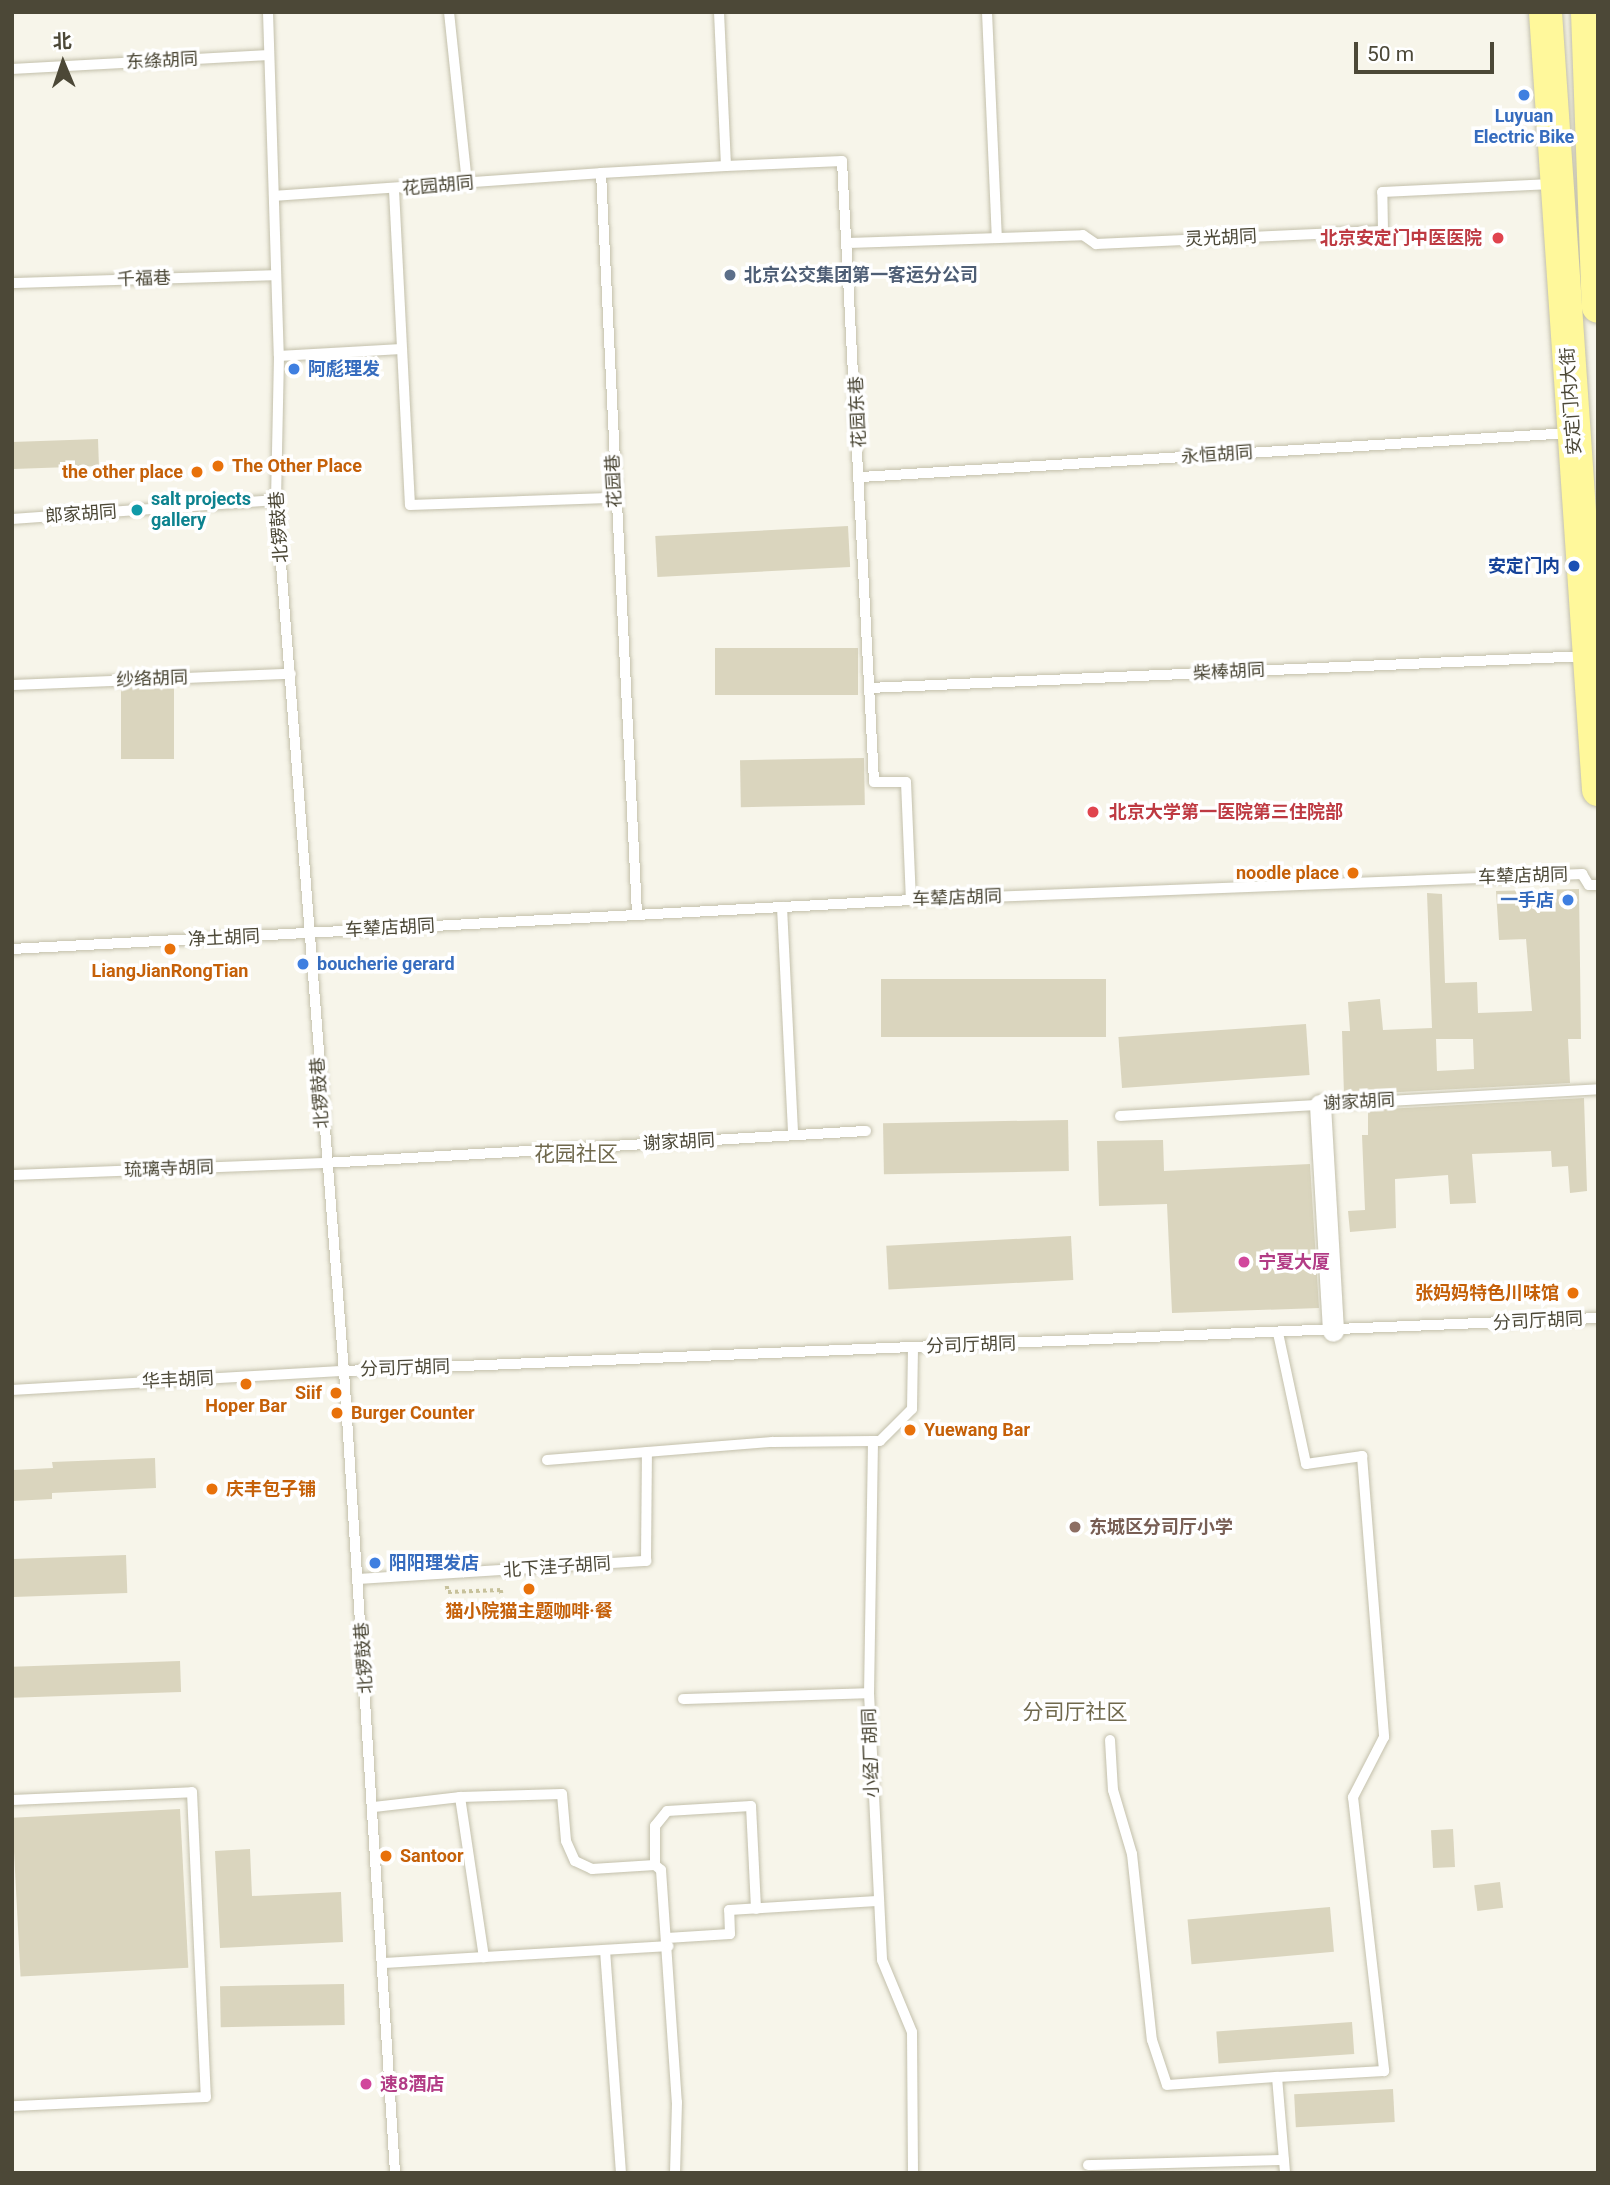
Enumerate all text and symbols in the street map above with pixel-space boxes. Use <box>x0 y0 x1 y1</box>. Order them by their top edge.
north arrow <box>28 28 98 98</box>
scale bar <box>1358 28 1498 72</box>
text: 北 <box>52 30 72 53</box>
text: 50 m <box>1367 42 1414 66</box>
street label: 东绦胡同 <box>125 48 199 74</box>
marker: Luyuan Electric Bike <box>1516 87 1532 103</box>
place label: Luyuan Electric Bike <box>1474 106 1574 148</box>
street label: 花园胡同 <box>401 172 475 200</box>
street label: 灵光胡同 <box>1184 225 1258 251</box>
place label: 北京安定门中医医院 <box>1320 227 1482 249</box>
marker: 北京安定门中医医院 <box>1488 228 1508 248</box>
place label: 北京公交集团第一客运分公司 <box>744 264 978 286</box>
street label: 千福巷 <box>117 267 171 291</box>
marker: 北京公交集团第一客运分公司 <box>722 267 738 283</box>
street label: 安定门内大街 <box>1556 346 1586 456</box>
place label: 阿彪理发 <box>308 358 380 380</box>
marker: 阿彪理发 <box>286 361 302 377</box>
street label: 花园东巷 <box>845 375 871 449</box>
street label: 永恒胡同 <box>1180 442 1254 468</box>
street label: 花园巷 <box>602 453 626 509</box>
place label: The Other Place <box>232 455 362 477</box>
marker: The Other Place <box>210 458 226 474</box>
place label: the other place <box>62 461 183 483</box>
marker: the other place <box>189 464 205 480</box>
place label: salt projects gallery <box>151 489 251 532</box>
street label: 北锣鼓巷 <box>266 490 292 564</box>
street label: 郎家胡同 <box>44 501 118 527</box>
marker: salt projects gallery <box>129 502 145 518</box>
place label: 安定门内 <box>1488 555 1560 577</box>
marker: 安定门内 <box>1566 558 1582 574</box>
street label: 柴棒胡同 <box>1192 659 1266 685</box>
street label: 纱络胡同 <box>116 667 188 691</box>
place label: 北京大学第一医院第三住院部 <box>1109 801 1343 823</box>
marker: 北京大学第一医院第三住院部 <box>1083 802 1103 822</box>
place label: noodle place <box>1236 862 1339 884</box>
street label: 车辇店胡同 <box>1478 864 1568 888</box>
marker: noodle place <box>1345 865 1361 881</box>
street label: 车辇店胡同 <box>912 886 1002 910</box>
place label: 一手店 <box>1500 889 1554 911</box>
marker: 一手店 <box>1560 892 1576 908</box>
street label: 车辇店胡同 <box>344 915 436 941</box>
street label: 净土胡同 <box>187 925 261 951</box>
marker: LiangJianRongTian <box>162 941 178 957</box>
place label: boucherie gerard <box>317 953 455 975</box>
marker: boucherie gerard <box>295 956 311 972</box>
place label: LiangJianRongTian <box>92 960 248 982</box>
street label: 北锣鼓巷 <box>307 1056 333 1130</box>
street label: 谢家胡同 <box>1322 1089 1396 1115</box>
street label: 谢家胡同 <box>642 1129 716 1155</box>
district label: 花园社区 <box>534 1141 618 1167</box>
street label: 琉璃寺胡同 <box>124 1157 214 1181</box>
place label: 宁夏大厦 <box>1258 1251 1330 1273</box>
marker: 宁夏大厦 <box>1236 1254 1252 1270</box>
place label: 张妈妈特色川味馆 <box>1415 1282 1559 1304</box>
marker: 张妈妈特色川味馆 <box>1565 1285 1581 1301</box>
street label: 分司厅胡同 <box>1492 1308 1584 1334</box>
street label: 分司厅胡同 <box>926 1333 1016 1357</box>
street label: 分司厅胡同 <box>360 1356 450 1380</box>
street label: 华丰胡同 <box>141 1367 215 1393</box>
marker: Hoper Bar <box>238 1376 254 1392</box>
place label: Siif <box>295 1382 322 1404</box>
marker: Siif <box>328 1385 344 1401</box>
place label: Hoper Bar <box>205 1395 287 1417</box>
place label: Burger Counter <box>351 1402 475 1424</box>
marker: Burger Counter <box>329 1405 345 1421</box>
place label: Yuewang Bar <box>924 1419 1030 1441</box>
marker: Yuewang Bar <box>902 1422 918 1438</box>
place label: 庆丰包子铺 <box>226 1478 316 1500</box>
marker: 庆丰包子铺 <box>204 1481 220 1497</box>
place label: 东城区分司厅小学 <box>1089 1516 1233 1538</box>
marker: 东城区分司厅小学 <box>1067 1519 1083 1535</box>
place label: 阳阳理发店 <box>389 1552 479 1574</box>
street label: 北下洼子胡同 <box>502 1552 612 1582</box>
marker: 阳阳理发店 <box>367 1555 383 1571</box>
marker: 猫小院猫主题咖啡·餐 <box>521 1581 537 1597</box>
place label: 猫小院猫主题咖啡·餐 <box>445 1600 613 1622</box>
street label: 北锣鼓巷 <box>351 1621 377 1695</box>
district label: 分司厅社区 <box>1023 1699 1127 1725</box>
street label: 小经厂胡同 <box>859 1708 883 1798</box>
place label: Santoor <box>400 1845 464 1867</box>
marker: Santoor <box>378 1848 394 1864</box>
place label: 速8酒店 <box>380 2073 444 2095</box>
marker: 速8酒店 <box>358 2076 374 2092</box>

